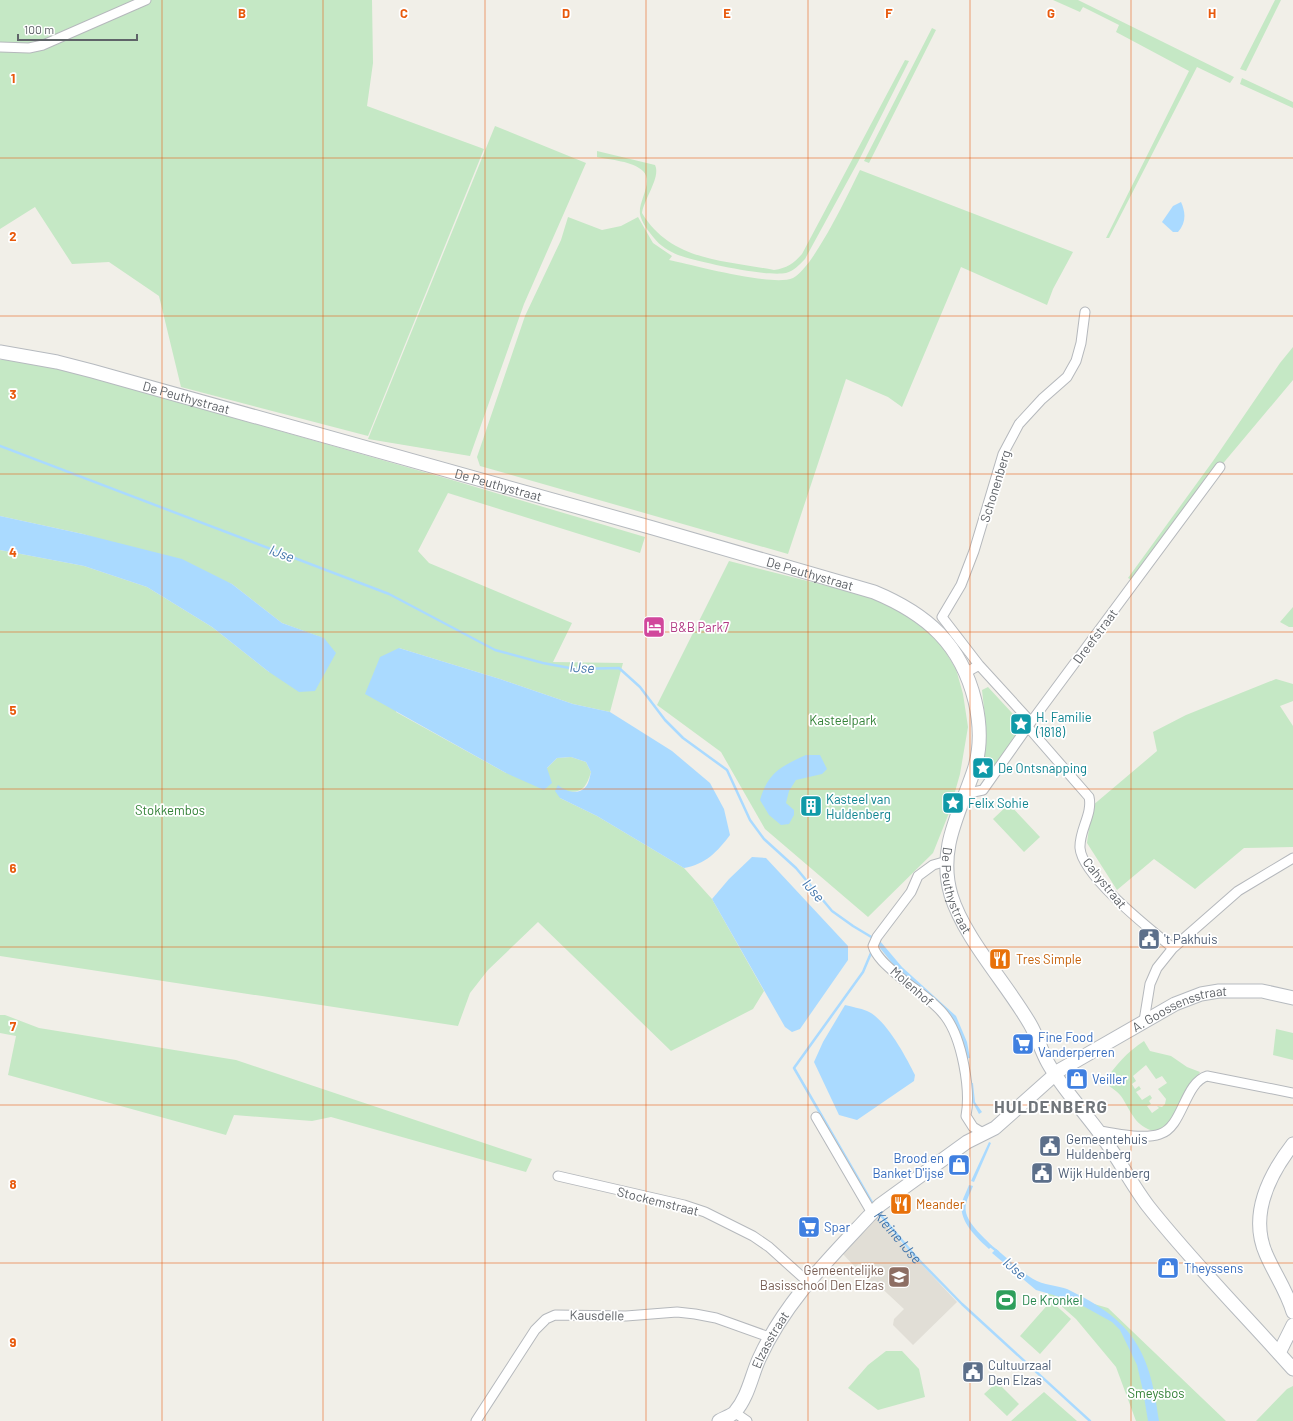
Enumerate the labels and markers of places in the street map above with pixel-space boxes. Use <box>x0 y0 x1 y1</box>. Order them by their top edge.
hotel icon: B&B Park7 <box>641 614 667 640</box>
place label: B&B Park7 <box>670 619 729 635</box>
place label: H. Familie (1818) <box>1035 709 1092 740</box>
place icon: H. Familie (1818) <box>1008 711 1034 737</box>
place icon: De Ontsnapping <box>970 755 996 781</box>
place label: De Ontsnapping <box>998 760 1087 776</box>
place icon: Felix Sohie <box>940 790 966 816</box>
place label: Kasteel van Huldenberg <box>826 791 891 822</box>
building icon: Kasteel van Huldenberg <box>798 793 824 819</box>
place label: Felix Sohie <box>968 795 1029 811</box>
public building icon: 't Pakhuis <box>1136 926 1162 952</box>
place label: 't Pakhuis <box>1164 931 1217 947</box>
restaurant icon: Tres Simple <box>987 946 1013 972</box>
place label: Tres Simple <box>1016 951 1082 967</box>
place label: Fine Food Vanderperren <box>1038 1029 1115 1060</box>
supermarket icon: Fine Food Vanderperren <box>1010 1031 1036 1057</box>
shop icon: Veiller <box>1064 1066 1090 1092</box>
place label: Veiller <box>1092 1071 1127 1087</box>
place label: Gemeentehuis Huldenberg <box>1066 1131 1147 1162</box>
public building icon: Gemeentehuis Huldenberg <box>1037 1133 1063 1159</box>
place label: Brood en Banket D'ijse <box>872 1150 944 1181</box>
shop icon: Brood en Banket D'ijse <box>946 1152 972 1178</box>
public building icon: Wijk Huldenberg <box>1029 1160 1055 1186</box>
place label: Wijk Huldenberg <box>1058 1165 1150 1181</box>
restaurant icon: Meander <box>888 1191 914 1217</box>
place label: Meander <box>916 1196 965 1212</box>
supermarket icon: Spar <box>796 1214 822 1240</box>
place label: Spar <box>824 1219 850 1235</box>
shop icon: Theyssens <box>1155 1255 1181 1281</box>
place label: Theyssens <box>1184 1260 1243 1276</box>
place label: Gemeentelijke Basisschool Den Elzas <box>760 1262 884 1293</box>
school or university icon: Gemeentelijke Basisschool Den Elzas <box>886 1264 912 1290</box>
sports icon: De Kronkel <box>993 1287 1019 1313</box>
place label: De Kronkel <box>1022 1292 1082 1308</box>
place label: Cultuurzaal Den Elzas <box>988 1357 1051 1388</box>
public building icon: Cultuurzaal Den Elzas <box>960 1359 986 1385</box>

